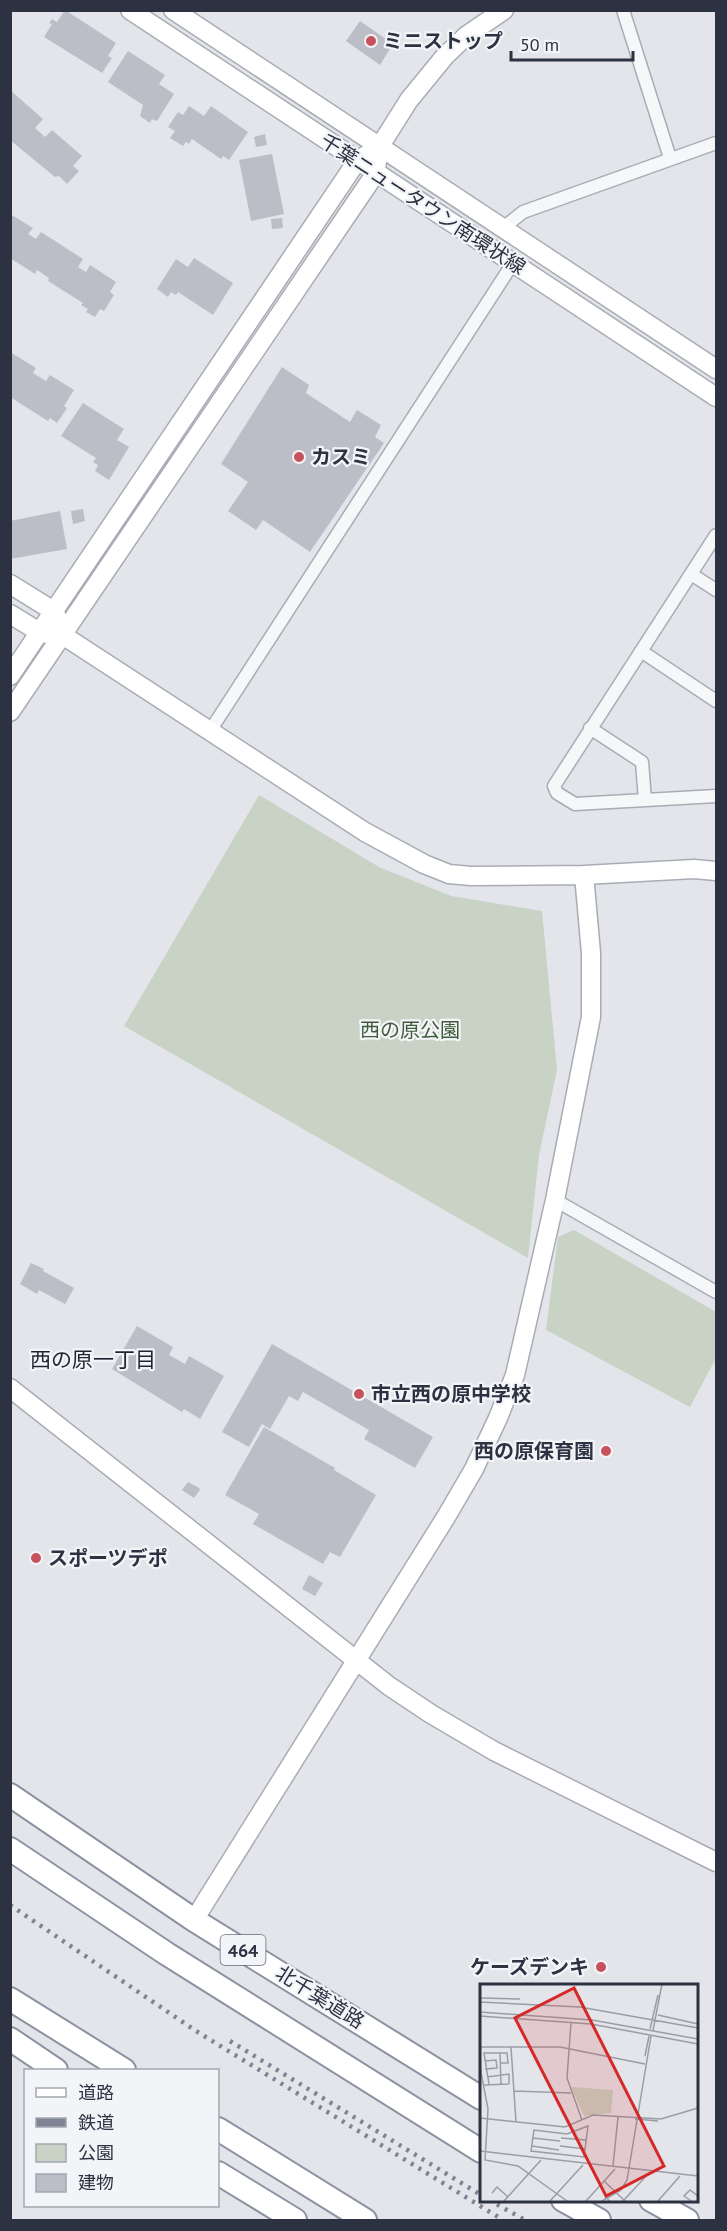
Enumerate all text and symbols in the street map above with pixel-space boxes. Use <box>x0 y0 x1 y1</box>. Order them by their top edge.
scale bar <box>511 24 632 62</box>
place label: ミニストップ <box>383 28 503 54</box>
text: 50 m <box>520 33 559 56</box>
marker: ミニストップ <box>364 34 378 48</box>
street label: 千葉ニュータウン南環状線 <box>315 128 531 280</box>
place label: カスミ <box>311 444 371 470</box>
marker: カスミ <box>292 450 306 464</box>
park label: 西の原公園 <box>360 1017 460 1043</box>
district label: 西の原一丁目 <box>30 1346 156 1373</box>
place label: 市立西の原中学校 <box>371 1381 531 1407</box>
marker: 市立西の原中学校 <box>352 1387 366 1401</box>
place label: 西の原保育園 <box>474 1438 594 1464</box>
marker: 西の原保育園 <box>599 1444 613 1458</box>
place label: スポーツデポ <box>48 1545 168 1571</box>
marker: スポーツデポ <box>29 1551 43 1565</box>
road number: 464 <box>220 1935 266 1965</box>
place label: ケーズデンキ <box>470 1954 589 1980</box>
street label: 北千葉道路 <box>271 1959 369 2035</box>
marker: ケーズデンキ <box>594 1960 608 1974</box>
inset map <box>480 1984 697 2201</box>
legend <box>24 2069 219 2207</box>
text: 道路 <box>78 2081 114 2104</box>
text: 鉄道 <box>78 2111 114 2134</box>
text: 公園 <box>78 2141 114 2164</box>
text: 建物 <box>78 2171 114 2194</box>

